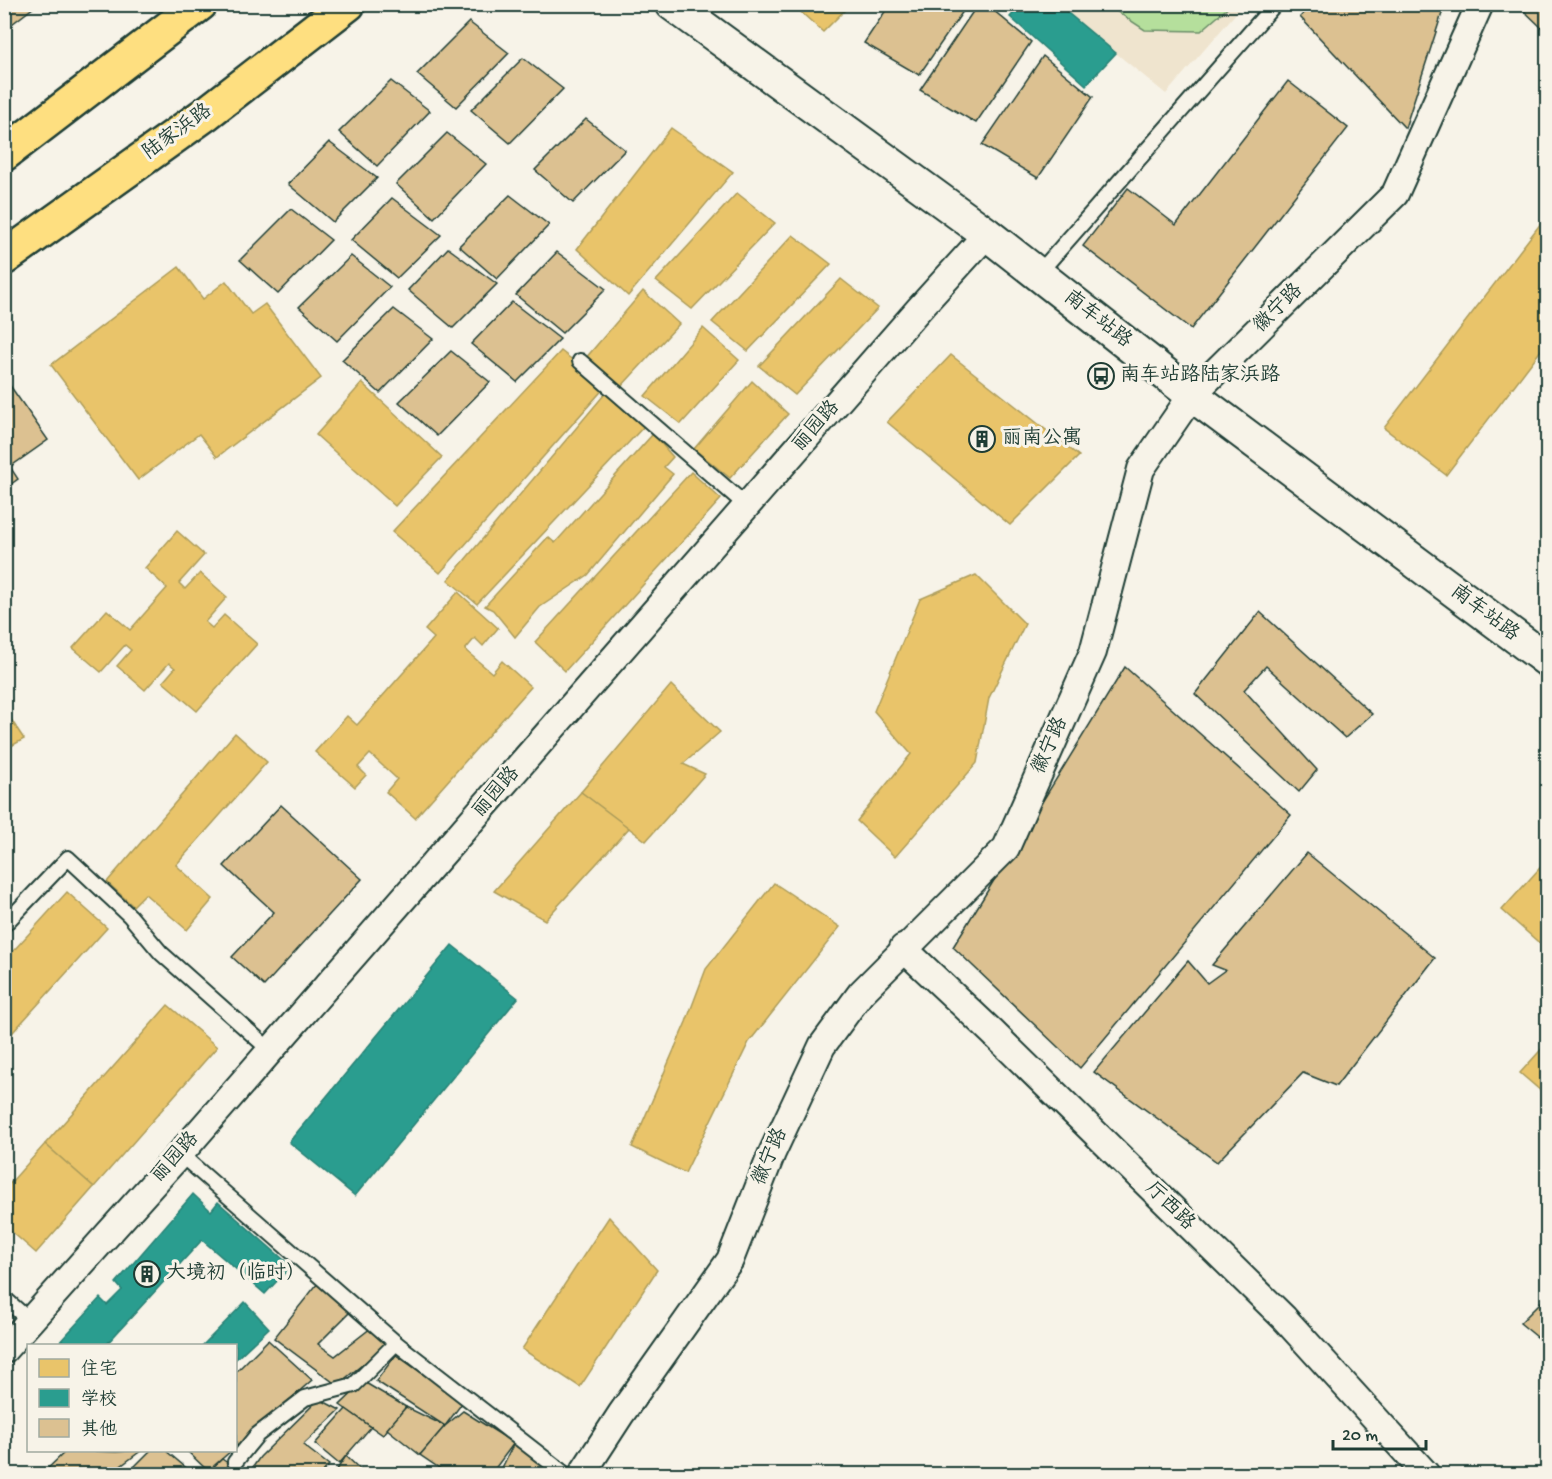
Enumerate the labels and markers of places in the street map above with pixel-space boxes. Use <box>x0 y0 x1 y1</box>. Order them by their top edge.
bus stop icon: 南车站路陆家浜路 <box>1086 361 1116 391</box>
place label: 南车站路陆家浜路 <box>1120 363 1281 388</box>
building icon: 丽南公寓 <box>967 424 997 454</box>
place label: 丽南公寓 <box>1002 426 1082 451</box>
building icon: 大境初（临时） <box>132 1259 162 1289</box>
place label: 大境初（临时） <box>166 1261 306 1286</box>

